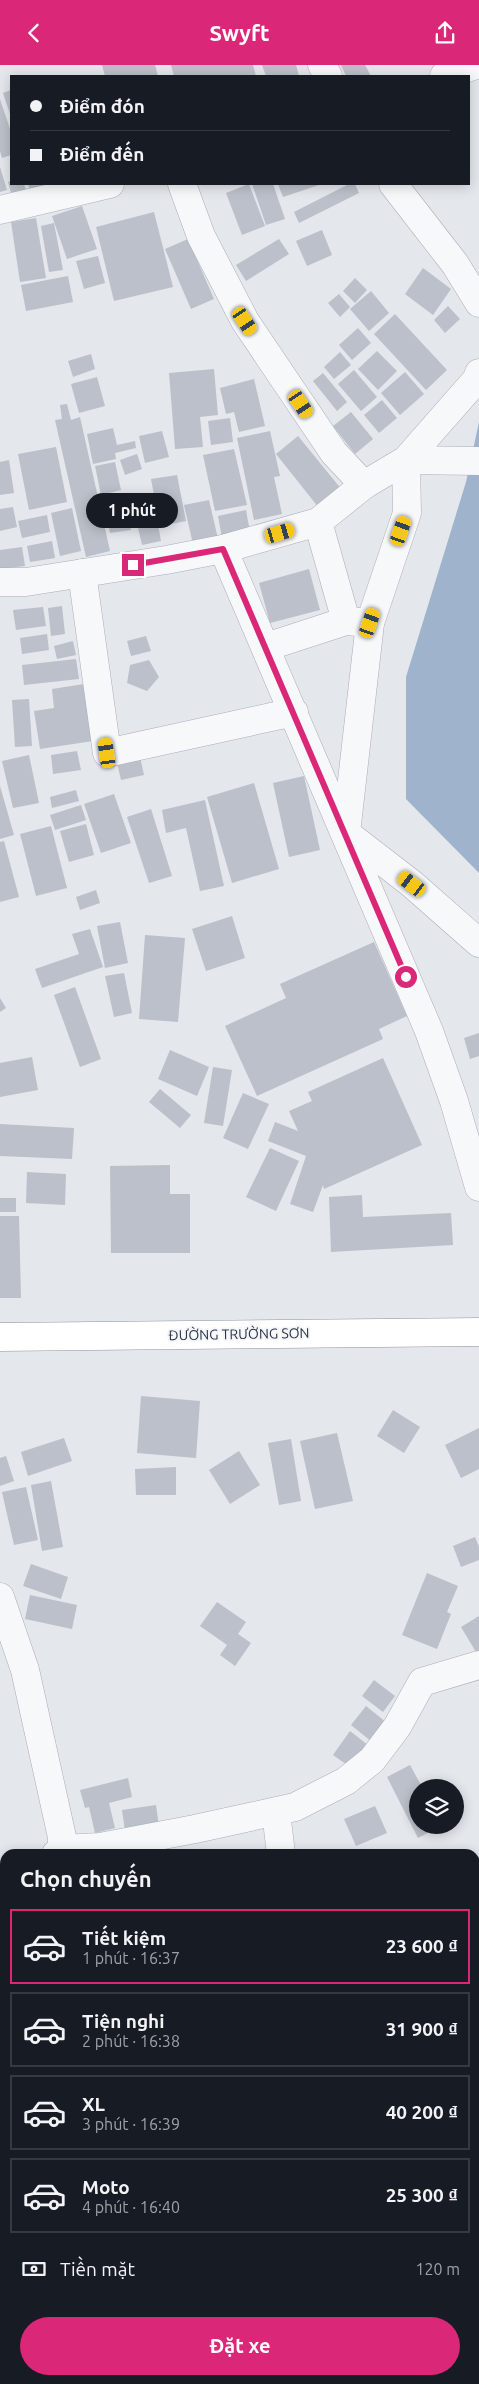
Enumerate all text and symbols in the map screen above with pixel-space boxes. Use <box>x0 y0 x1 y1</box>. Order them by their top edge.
icon: back <box>20 19 48 47</box>
icon: share <box>431 19 459 47</box>
text: Swyft <box>209 20 270 45</box>
text: Điểm đón <box>60 95 145 117</box>
text: Điểm đến <box>60 143 144 165</box>
car <box>230 304 259 338</box>
car <box>286 387 315 421</box>
callout: 1 phút <box>87 493 179 527</box>
text: 1 phút <box>108 501 156 519</box>
car <box>389 514 412 548</box>
car <box>263 522 296 544</box>
route end <box>122 554 144 576</box>
car <box>358 606 381 640</box>
car <box>97 737 116 769</box>
car <box>395 869 428 899</box>
route start <box>395 966 417 988</box>
street label: ĐƯỜNG TRƯỜNG SƠN <box>168 1323 310 1343</box>
map controls <box>409 1779 464 1834</box>
button: layers <box>409 1779 464 1834</box>
text: Chọn chuyến <box>20 1866 152 1891</box>
icon: car <box>22 1924 67 1969</box>
text: Tiết kiệm <box>82 1927 166 1949</box>
text: 23 600 ₫ <box>386 1935 458 1957</box>
text: 1 phút · 16:37 <box>82 1949 180 1967</box>
icon: car <box>22 2007 67 2052</box>
text: Tiện nghi <box>82 2010 164 2032</box>
text: 31 900 ₫ <box>386 2018 458 2040</box>
text: 2 phút · 16:38 <box>82 2032 180 2050</box>
icon: car <box>22 2090 67 2135</box>
text: XL <box>82 2093 105 2115</box>
text: 40 200 ₫ <box>386 2101 458 2123</box>
text: 3 phút · 16:39 <box>82 2115 180 2133</box>
icon: car <box>22 2173 67 2218</box>
text: Moto <box>82 2176 130 2198</box>
text: 25 300 ₫ <box>386 2184 458 2206</box>
text: 4 phút · 16:40 <box>82 2198 180 2216</box>
icon: cash <box>20 2255 48 2283</box>
text: Tiền mặt <box>60 2258 135 2280</box>
text: 120 m <box>415 2260 460 2278</box>
button: Đặt xe <box>20 2317 460 2375</box>

